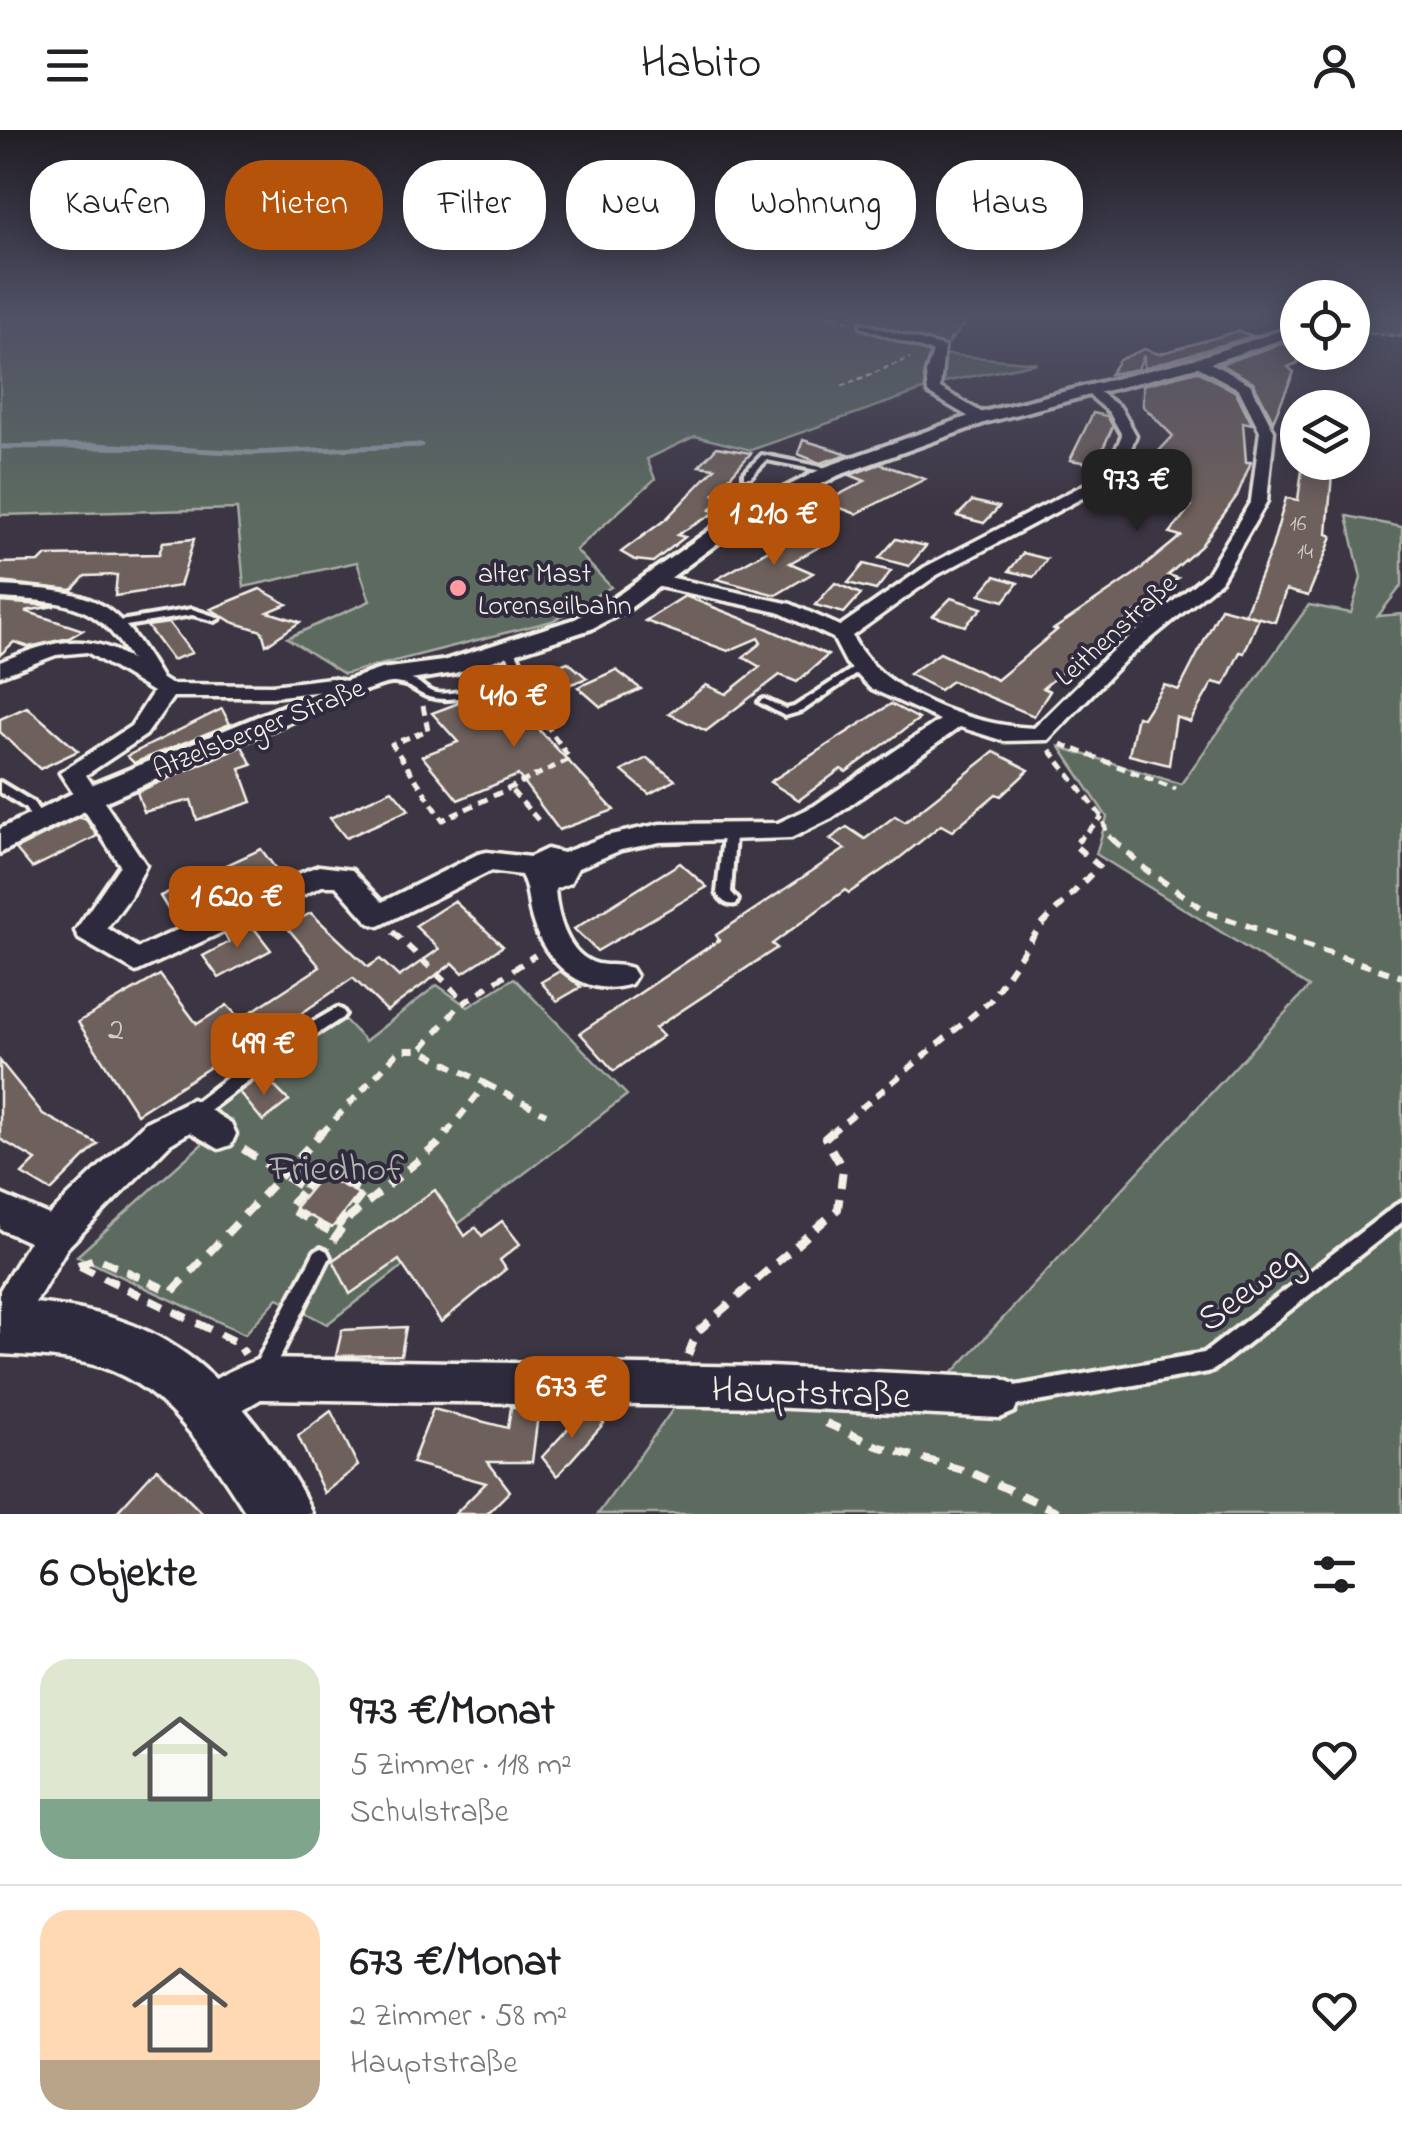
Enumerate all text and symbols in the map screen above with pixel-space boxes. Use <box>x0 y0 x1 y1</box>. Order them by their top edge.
text: Habito <box>641 32 761 98</box>
icon: menu <box>40 38 95 93</box>
icon: person <box>1307 38 1362 93</box>
chip: Kaufen <box>30 160 205 250</box>
chip: Mieten <box>225 160 383 250</box>
chip: Filter <box>403 160 546 250</box>
chip: Neu <box>566 160 695 250</box>
chip: Wohnung <box>715 160 916 250</box>
chip: Haus <box>936 160 1083 250</box>
map controls <box>1280 280 1370 480</box>
button: locate <box>1280 280 1370 370</box>
button: layers <box>1280 390 1370 480</box>
pin: 973 € <box>1067 449 1207 534</box>
text: 973 € <box>1104 458 1170 505</box>
pin: 1 210 € <box>682 483 866 568</box>
text: 1 210 € <box>730 492 818 539</box>
house number: 16 <box>1290 509 1307 541</box>
house number: 14 <box>1297 537 1313 569</box>
place label: alter Mast Lorenseilbahn <box>478 555 632 628</box>
street label: Leithenstraße <box>1047 565 1188 698</box>
marker: alter Mast Lorenseilbahn <box>447 577 469 599</box>
pin: 410 € <box>444 665 584 750</box>
street label: Atzelsberger Straße <box>147 669 372 791</box>
text: 410 € <box>480 674 548 721</box>
pin: 1 620 € <box>145 866 329 951</box>
text: 1 620 € <box>191 875 283 922</box>
house number: 2 <box>108 1008 124 1055</box>
pin: 499 € <box>194 1013 334 1098</box>
text: 499 € <box>233 1022 295 1069</box>
park label: Friedhof <box>269 1143 404 1199</box>
street label: Seeweg <box>1187 1232 1314 1348</box>
pin: 673 € <box>502 1356 642 1441</box>
street label: Hauptstraße <box>710 1364 912 1426</box>
text: 673 € <box>537 1365 607 1412</box>
text: 6 Objekte <box>40 1544 196 1605</box>
icon: filters <box>1307 1547 1362 1602</box>
text: 973 €/Monat <box>350 1682 555 1743</box>
icon: home <box>120 1699 240 1819</box>
icon: heart <box>1307 1732 1362 1787</box>
text: 5 Zimmer · 118 m² <box>350 1743 572 1790</box>
text: Schulstraße <box>350 1790 509 1837</box>
text: 673 €/Monat <box>350 1933 561 1994</box>
icon: home <box>120 1950 240 2070</box>
icon: heart <box>1307 1983 1362 2038</box>
text: 2 Zimmer · 58 m² <box>350 1994 567 2041</box>
text: Hauptstraße <box>350 2041 518 2088</box>

